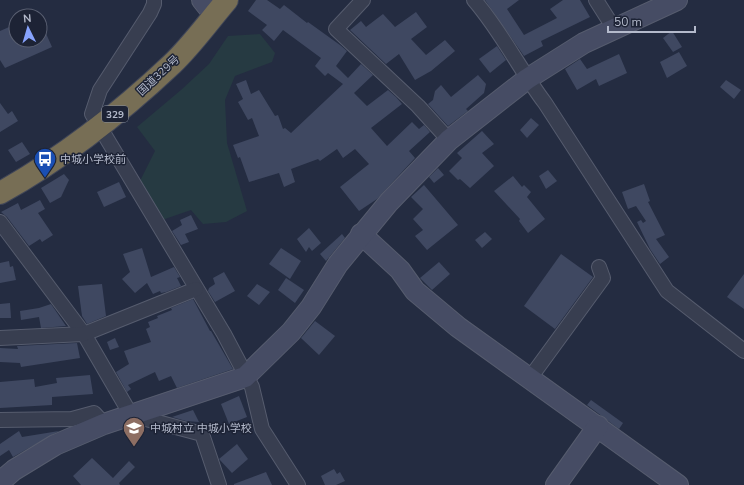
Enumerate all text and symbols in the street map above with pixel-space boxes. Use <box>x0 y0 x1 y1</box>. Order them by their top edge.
north arrow <box>8 8 48 48</box>
scale bar <box>608 8 695 34</box>
text: N <box>22 11 32 26</box>
text: 50 m <box>614 14 642 30</box>
street label: 国道329号 <box>134 52 183 99</box>
road number: 329 <box>102 106 128 122</box>
bus stop icon: 中城小学校前 <box>32 146 58 179</box>
place label: 中城小学校前 <box>60 152 126 167</box>
school or university icon: 中城村立 中城小学校 <box>121 415 147 448</box>
place label: 中城村立 中城小学校 <box>150 421 252 436</box>

